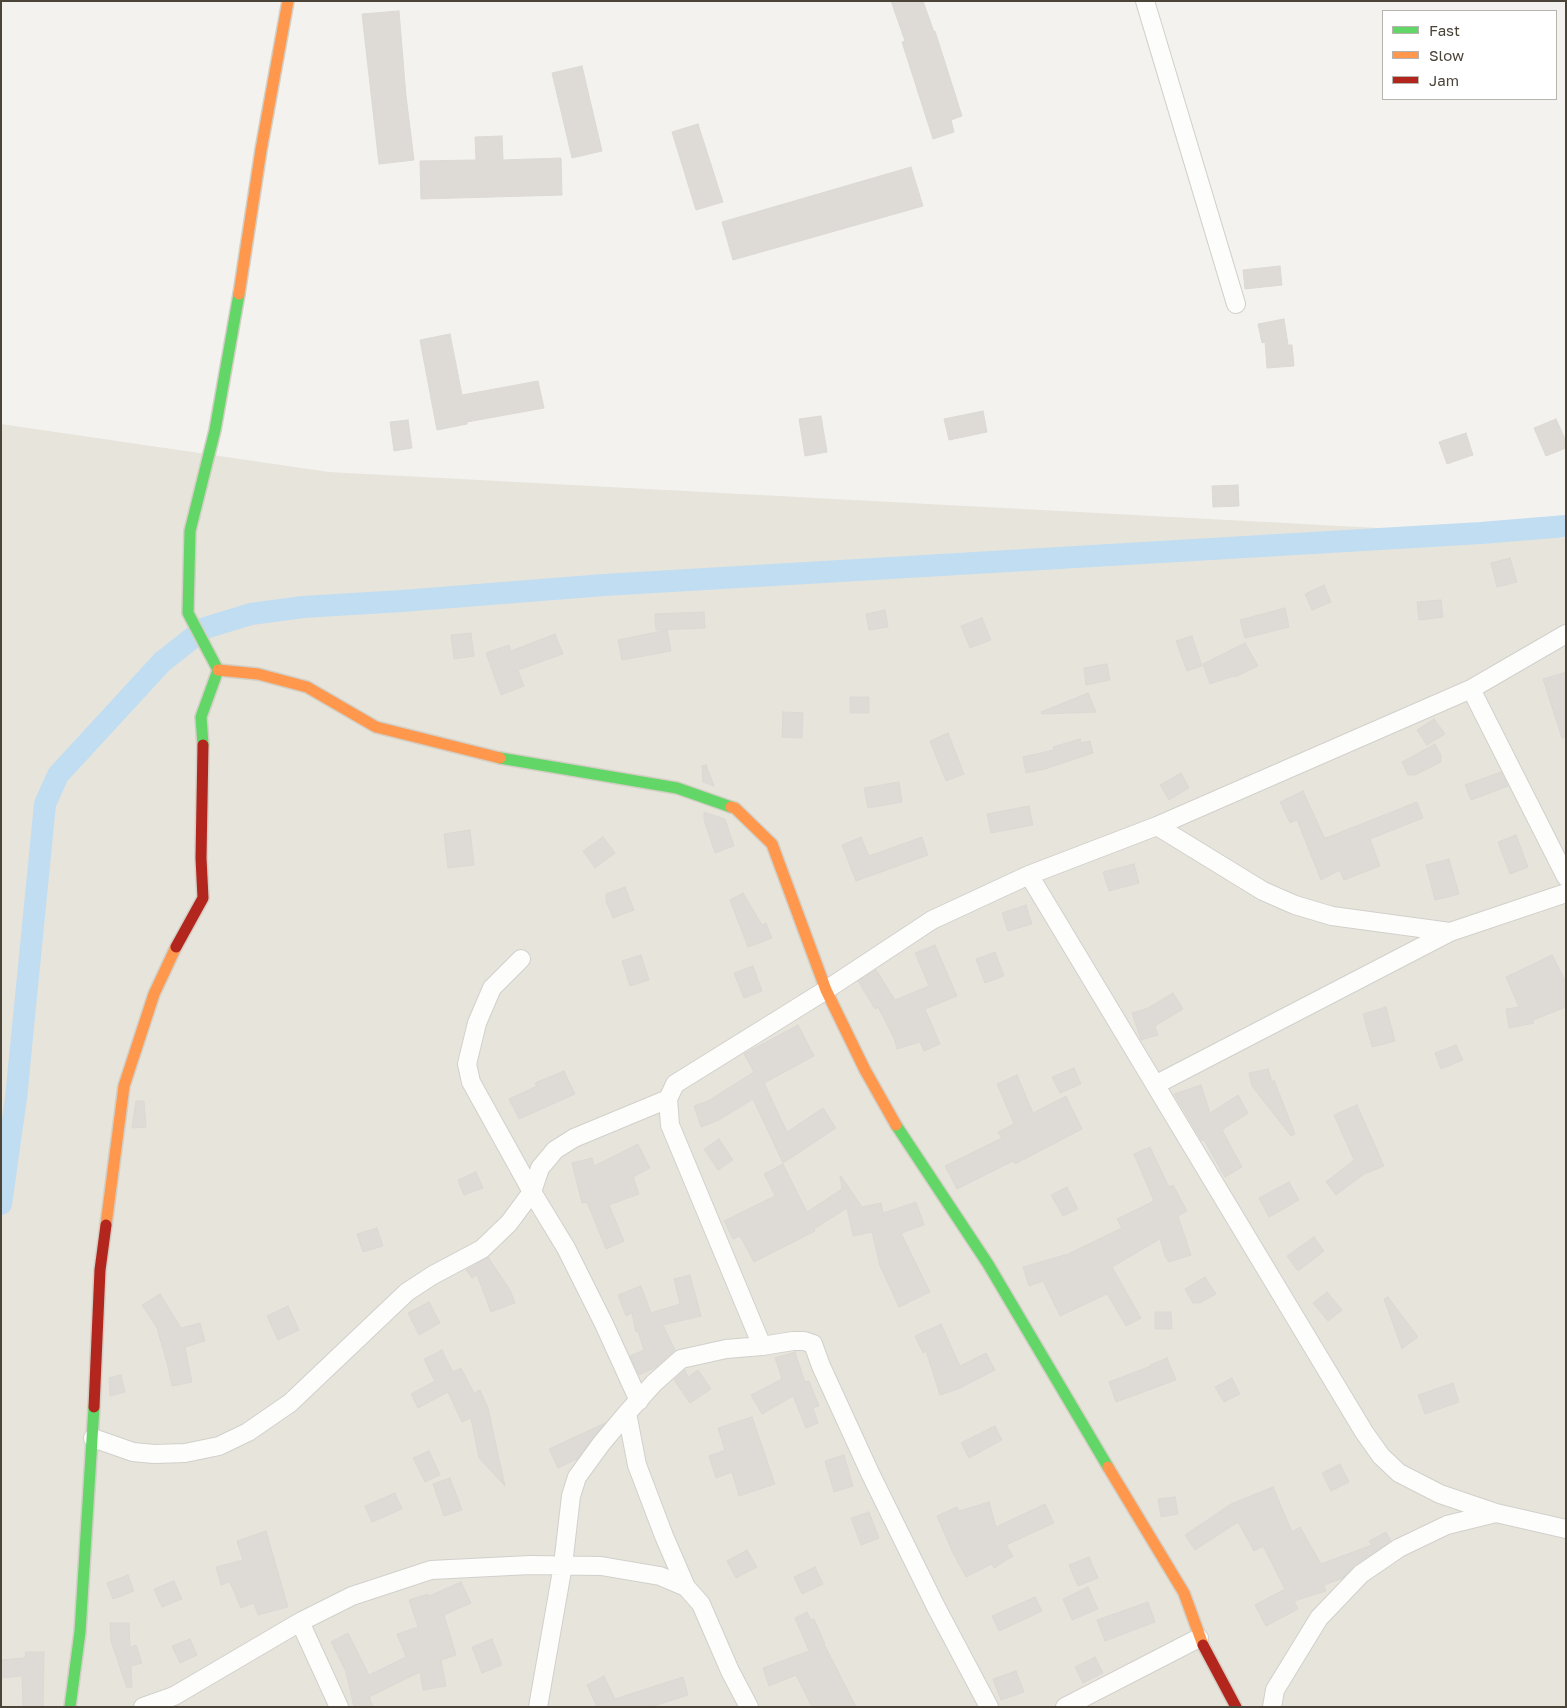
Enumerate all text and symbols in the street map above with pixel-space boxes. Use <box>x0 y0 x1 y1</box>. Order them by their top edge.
legend <box>1382 10 1557 100</box>
text: Fast <box>1429 21 1460 39</box>
text: Slow <box>1429 46 1464 64</box>
text: Jam <box>1429 71 1459 89</box>

